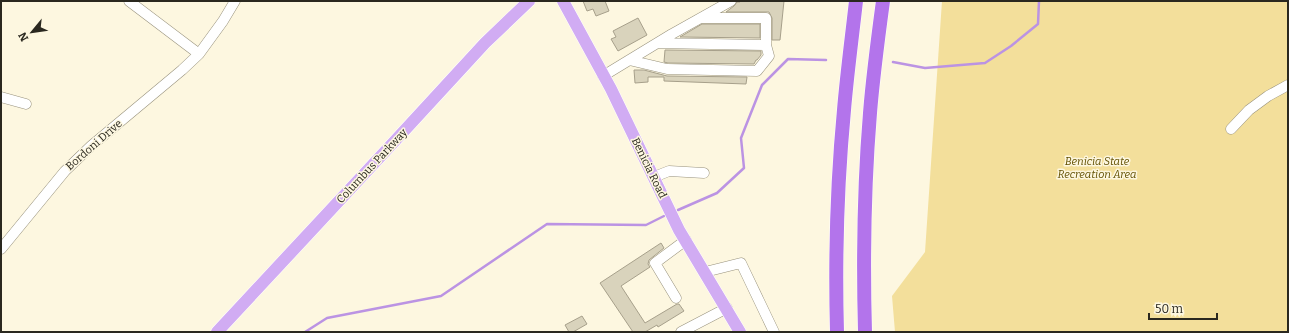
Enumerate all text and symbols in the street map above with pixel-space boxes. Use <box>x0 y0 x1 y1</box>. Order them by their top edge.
north arrow <box>12 12 52 52</box>
text: N <box>16 29 31 43</box>
street label: Bordoni Drive <box>63 117 125 173</box>
street label: Columbus Parkway <box>334 126 410 206</box>
street label: Benicia Road <box>629 136 670 201</box>
park label: Benicia State Recreation Area <box>1057 155 1137 181</box>
scale bar <box>1149 295 1217 321</box>
text: 50 m <box>1155 302 1184 316</box>

